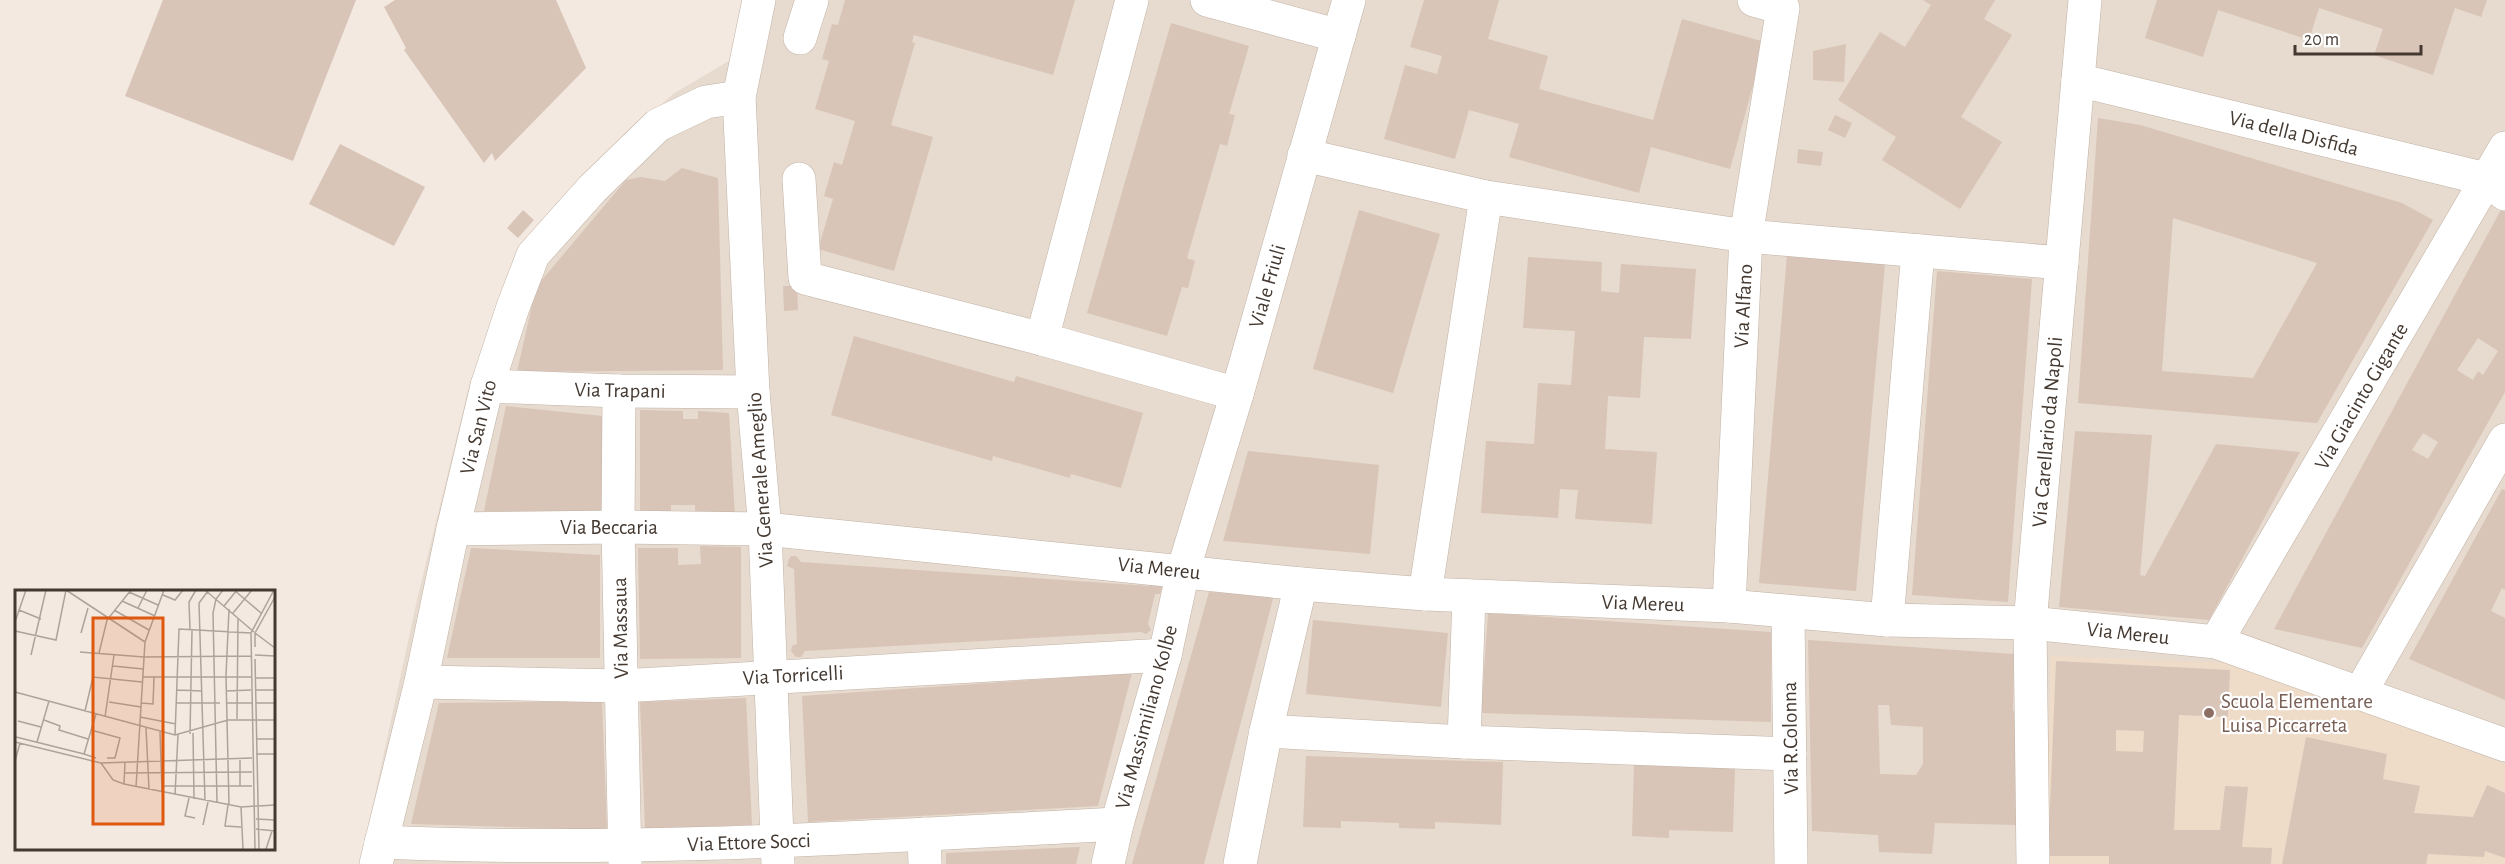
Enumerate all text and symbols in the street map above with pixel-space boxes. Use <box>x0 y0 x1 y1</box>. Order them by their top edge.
scale bar <box>2295 18 2421 56</box>
text: 20 m <box>2304 31 2339 49</box>
street label: Via della Disfida <box>2227 107 2361 160</box>
street label: Viale Friuli <box>1246 242 1289 330</box>
street label: Via Alfano <box>1731 263 1756 349</box>
street label: Via Giacinto Gigante <box>2311 319 2412 473</box>
street label: Via Carellario da Napoli <box>2029 336 2066 528</box>
street label: Via San Vito <box>457 378 500 477</box>
street label: Via Trapani <box>574 379 666 402</box>
street label: Via Generale Ameglio <box>744 391 777 569</box>
street label: Via Beccaria <box>560 517 658 538</box>
street label: Via Mereu <box>1117 554 1202 583</box>
street label: Via Massaua <box>609 577 632 679</box>
inset map <box>15 590 274 849</box>
street label: Via Mereu <box>1601 592 1685 615</box>
street label: Via Mereu <box>2086 619 2171 648</box>
street label: Via Massimiliano Kolbe <box>1112 623 1181 812</box>
street label: Via Torricelli <box>742 662 844 689</box>
street label: Via R.Colonna <box>1779 681 1802 795</box>
place label: Scuola Elementare Luisa Piccarreta <box>2221 691 2373 736</box>
marker: Scuola Elementare Luisa Piccarreta <box>2202 706 2216 720</box>
street label: Via Ettore Socci <box>687 830 811 855</box>

